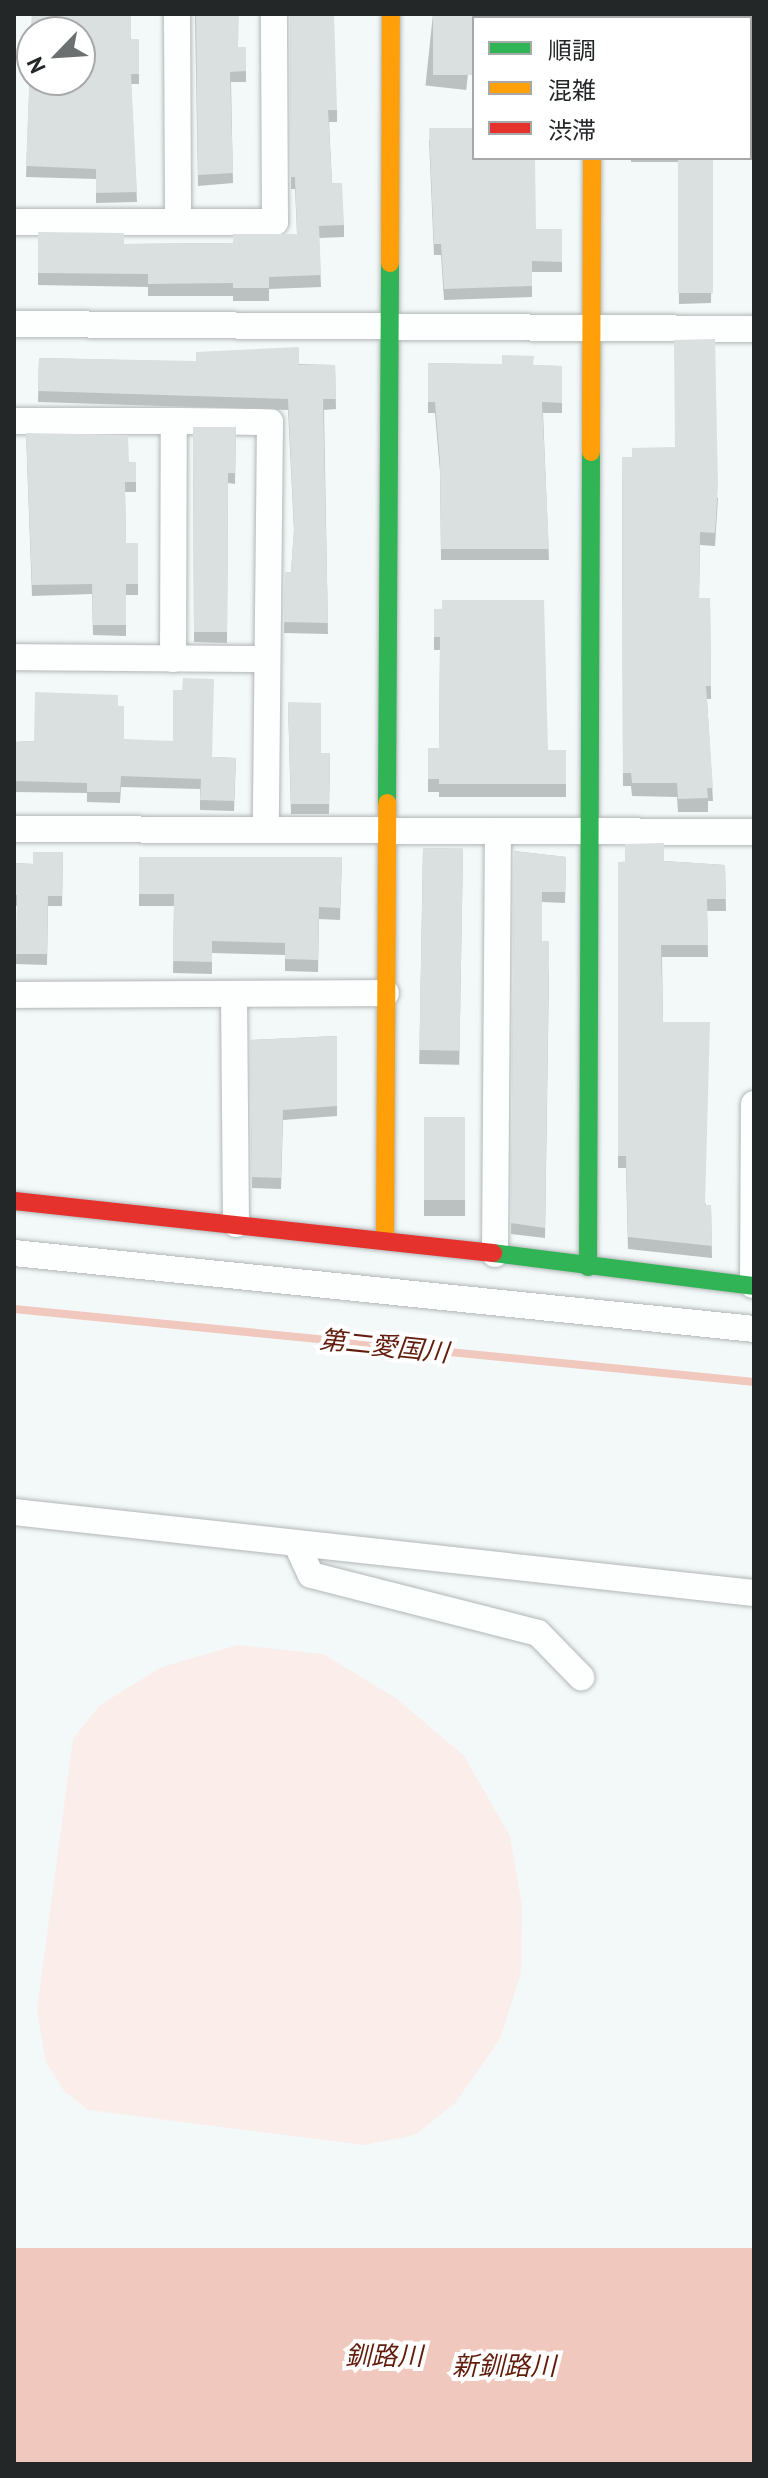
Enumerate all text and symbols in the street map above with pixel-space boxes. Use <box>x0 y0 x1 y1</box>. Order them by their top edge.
north arrow <box>16 16 96 96</box>
legend <box>472 16 752 160</box>
text: 順調 <box>548 35 596 66</box>
text: N <box>20 53 52 78</box>
text: 混雑 <box>548 75 596 106</box>
text: 渋滞 <box>548 115 596 146</box>
water label: 第二愛国川 <box>318 1324 450 1368</box>
water label: 釧路川 <box>345 2340 423 2372</box>
water label: 新釧路川 <box>452 2350 556 2382</box>

